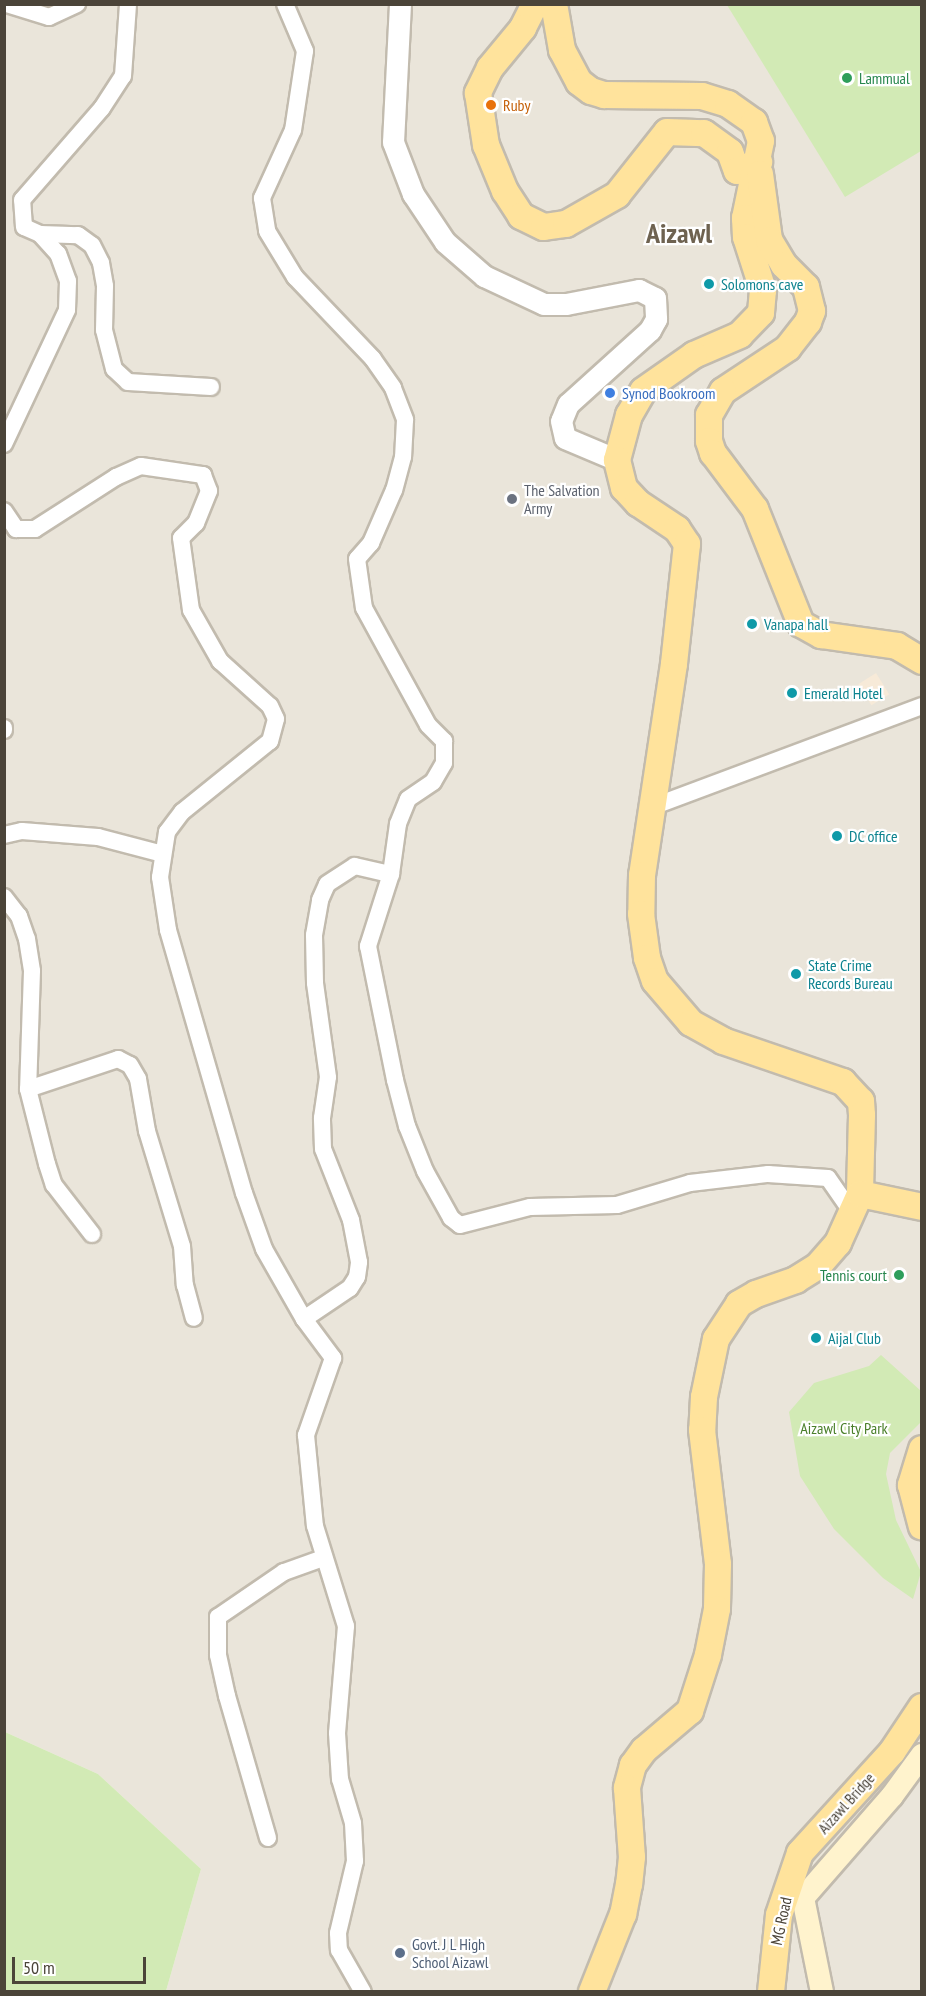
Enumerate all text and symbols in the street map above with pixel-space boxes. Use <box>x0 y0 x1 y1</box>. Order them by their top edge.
place label: Lammual <box>859 68 910 88</box>
marker: Lammual <box>840 71 854 85</box>
place label: Ruby <box>503 95 530 115</box>
marker: Ruby <box>484 98 498 112</box>
district label: Aizawl <box>646 216 712 250</box>
place label: Solomons cave <box>721 274 803 294</box>
marker: Solomons cave <box>702 277 716 291</box>
place label: Synod Bookroom <box>622 383 715 403</box>
marker: Synod Bookroom <box>603 386 617 400</box>
place label: The Salvation Army <box>524 480 600 518</box>
marker: The Salvation Army <box>505 492 519 506</box>
place label: Vanapa hall <box>764 614 828 634</box>
marker: Vanapa hall <box>745 617 759 631</box>
place label: Emerald Hotel <box>804 683 883 703</box>
marker: Emerald Hotel <box>785 686 799 700</box>
place label: DC office <box>849 826 898 846</box>
marker: DC office <box>830 829 844 843</box>
place label: State Crime Records Bureau <box>808 955 893 993</box>
marker: State Crime Records Bureau <box>789 967 803 981</box>
place label: Tennis court <box>820 1265 887 1285</box>
marker: Tennis court <box>892 1268 906 1282</box>
place label: Aijal Club <box>828 1328 881 1348</box>
marker: Aijal Club <box>809 1331 823 1345</box>
park label: Aizawl City Park <box>800 1418 888 1438</box>
street label: Aizawl Bridge <box>814 1768 878 1838</box>
street label: MG Road <box>767 1895 795 1947</box>
place label: Govt. J L High School Aizawl <box>412 1934 489 1972</box>
scale bar <box>15 1945 148 1983</box>
marker: Govt. J L High School Aizawl <box>393 1946 407 1960</box>
text: 50 m <box>23 1956 55 1979</box>

